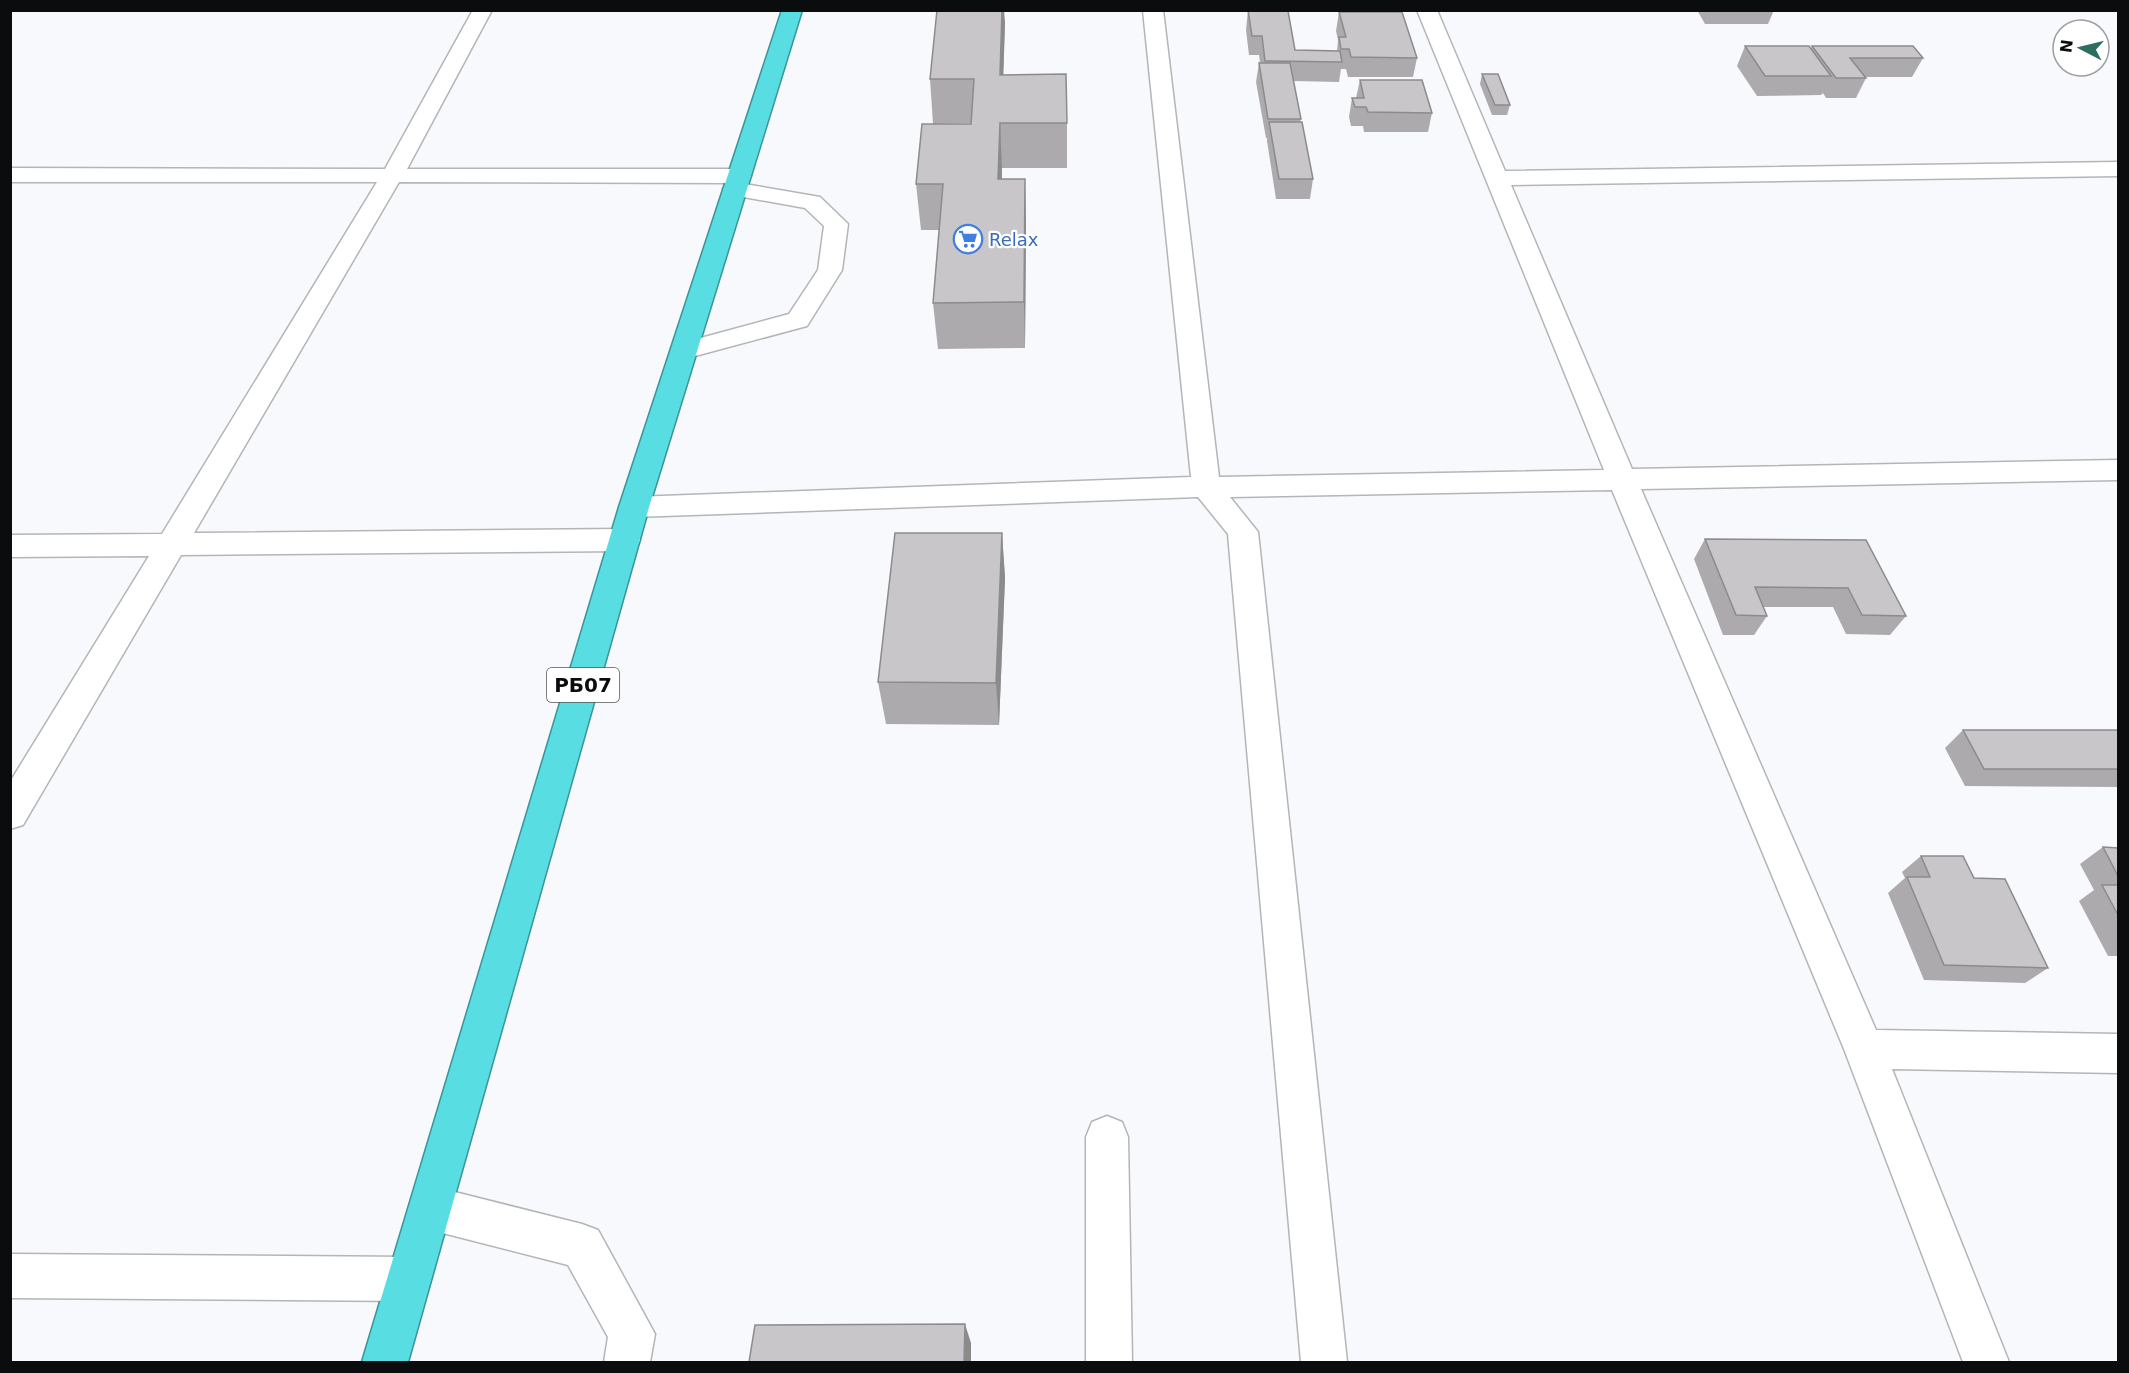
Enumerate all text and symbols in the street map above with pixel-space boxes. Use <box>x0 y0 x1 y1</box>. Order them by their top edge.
north arrow <box>2051 18 2111 78</box>
text: N <box>2056 38 2077 54</box>
supermarket icon: Relax <box>952 223 984 255</box>
place label: Relax <box>989 229 1039 250</box>
road number: РБ07 <box>547 668 619 702</box>

